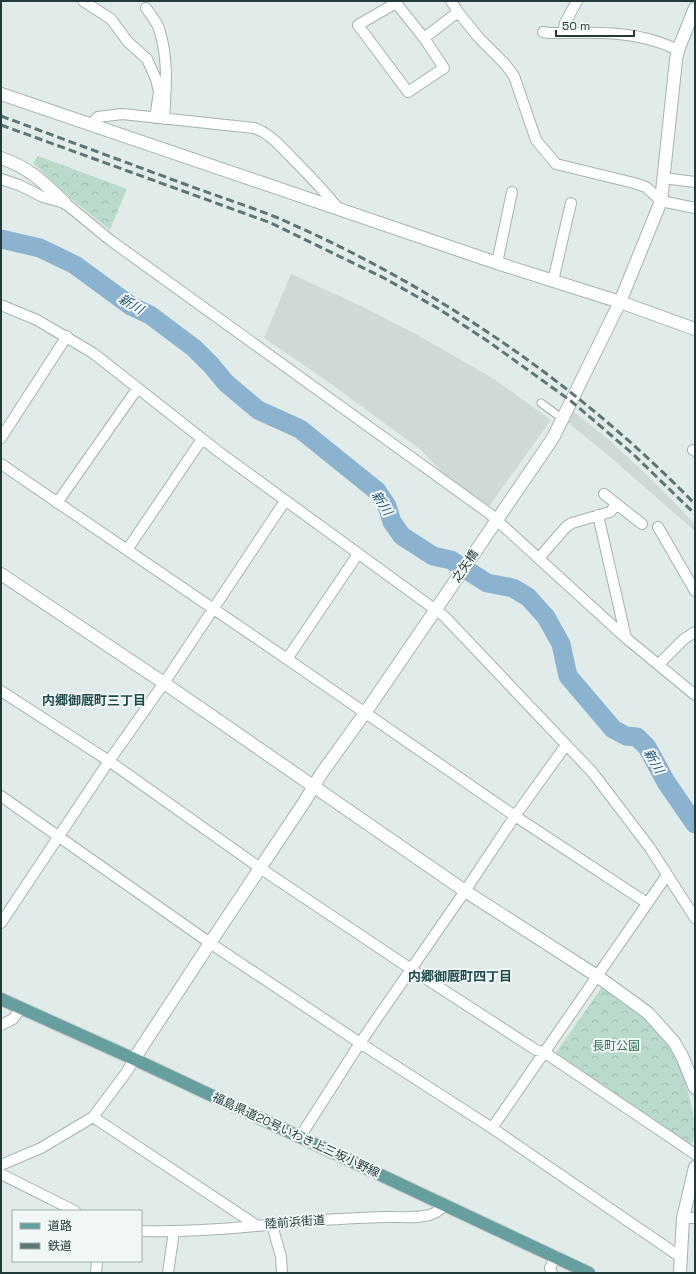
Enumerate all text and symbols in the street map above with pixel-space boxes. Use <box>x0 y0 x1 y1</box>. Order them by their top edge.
scale bar <box>556 12 634 38</box>
text: 50 m <box>562 18 590 34</box>
water label: 新川 <box>115 290 148 319</box>
water label: 新川 <box>368 487 397 520</box>
street label: 之矢橋 <box>448 547 482 585</box>
district label: 内郷御厩町三丁目 <box>42 692 146 709</box>
water label: 新川 <box>640 745 669 778</box>
district label: 内郷御厩町四丁目 <box>408 968 512 985</box>
park label: 長町公園 <box>592 1038 640 1054</box>
street label: 福島県道20号いわき上三坂小野線 <box>210 1089 382 1181</box>
legend <box>12 1210 142 1262</box>
street label: 陸前浜街道 <box>265 1212 325 1232</box>
text: 道路 <box>48 1218 72 1234</box>
text: 鉄道 <box>48 1238 72 1254</box>

